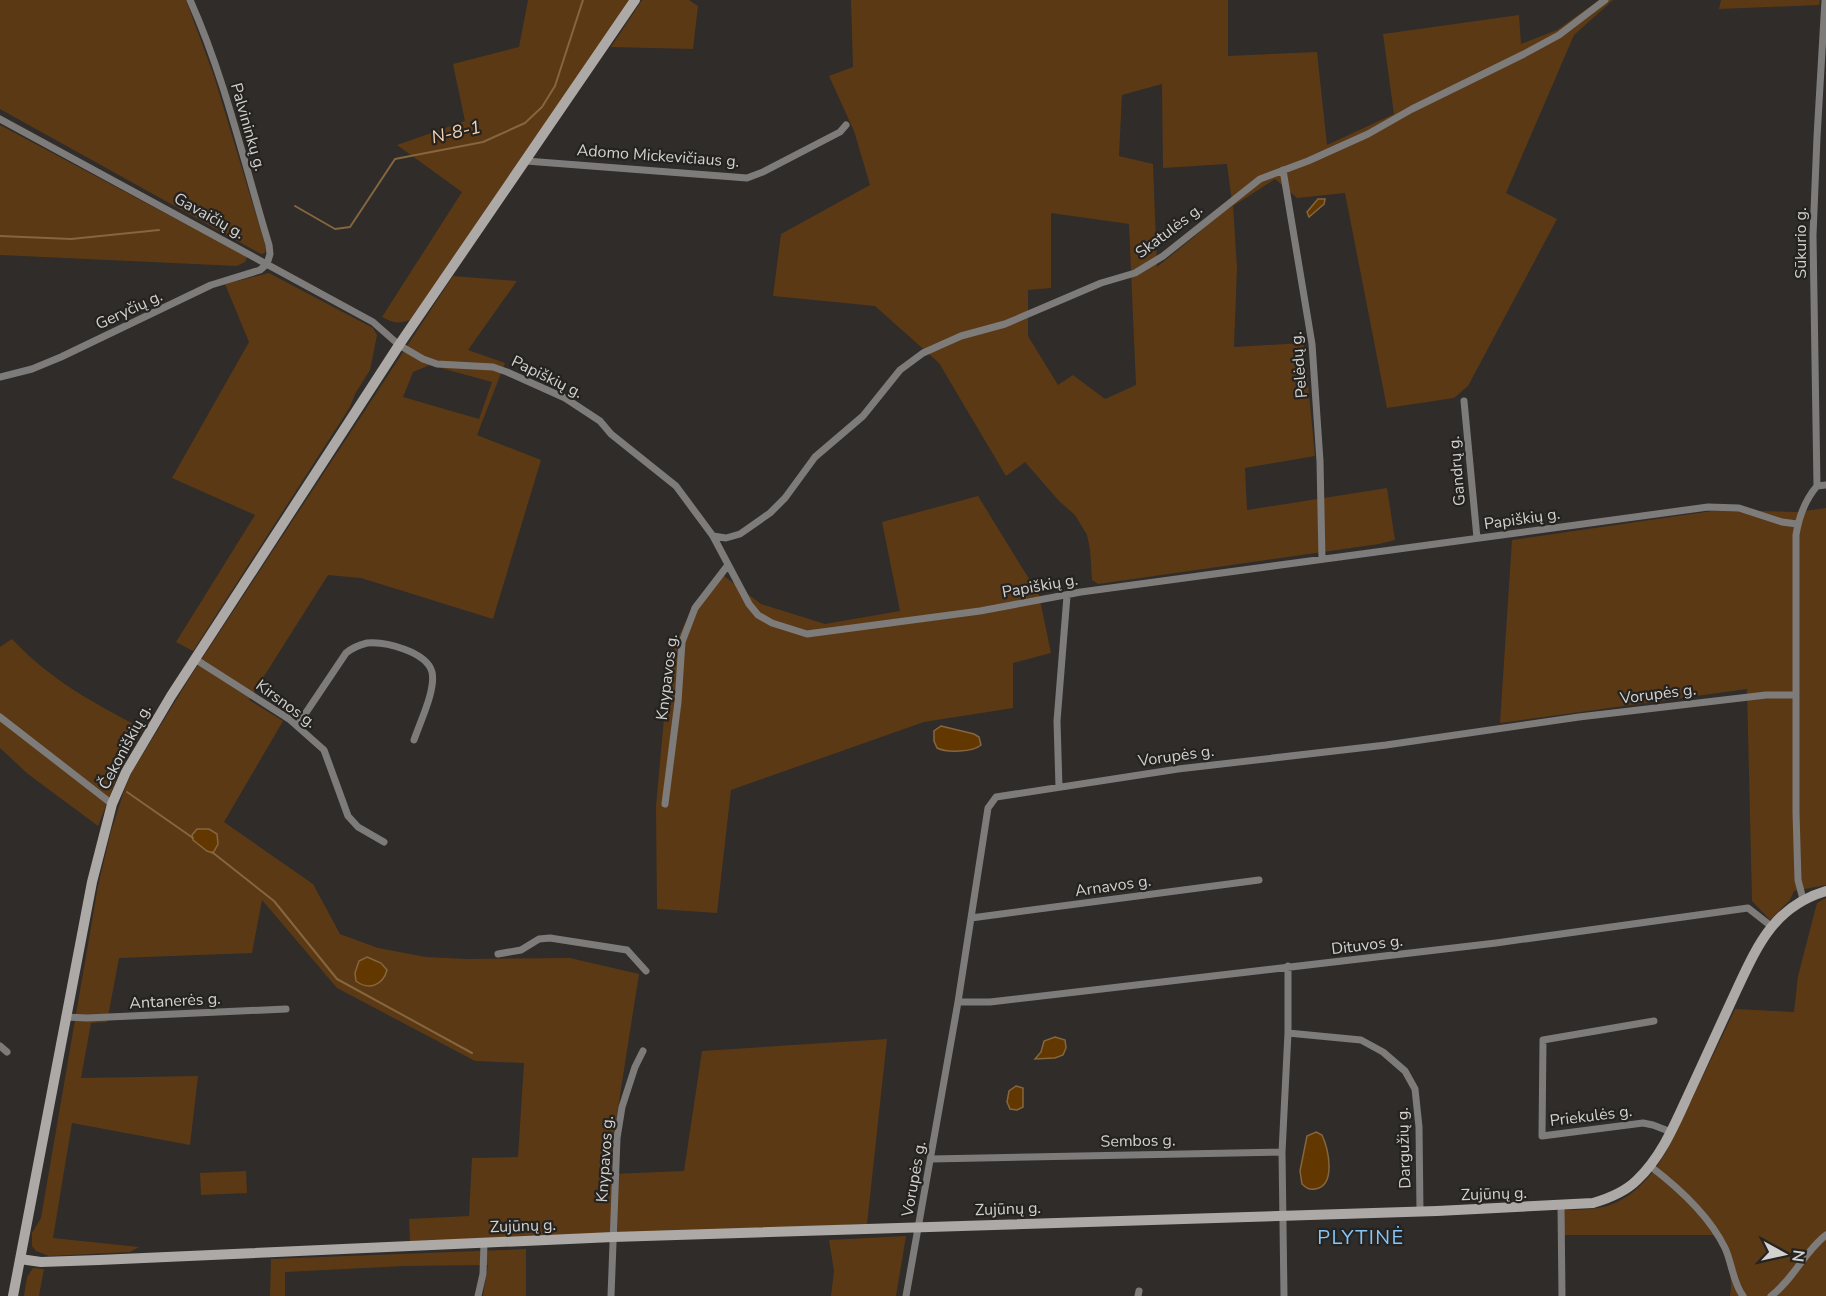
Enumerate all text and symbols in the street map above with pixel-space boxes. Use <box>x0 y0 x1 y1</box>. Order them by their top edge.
street label: Palvininkų g. <box>225 80 271 174</box>
water label: N-8-1 <box>429 115 483 149</box>
street label: Adomo Mickevičiaus g. <box>576 139 740 173</box>
street label: Gavaičių g. <box>170 188 248 244</box>
street label: Skatulės g. <box>1131 198 1207 264</box>
street label: Sūkurio g. <box>1790 207 1812 279</box>
street label: Geryčių g. <box>92 285 166 335</box>
street label: Pelėdų g. <box>1285 331 1313 399</box>
street label: Papiškių g. <box>508 350 586 404</box>
street label: Gandrų g. <box>1443 435 1471 507</box>
street label: Papiškių g. <box>1482 503 1562 535</box>
street label: Papiškių g. <box>1000 568 1080 604</box>
street label: Knypavos g. <box>651 633 683 721</box>
street label: Kirsnos g. <box>251 675 321 733</box>
street label: Vorupės g. <box>1618 678 1697 710</box>
street label: Čekoniškių g. <box>93 700 157 794</box>
street label: Vorupės g. <box>1136 740 1215 772</box>
street label: Arnavos g. <box>1073 870 1153 902</box>
street label: Dituvos g. <box>1330 930 1404 960</box>
street label: Antanerės g. <box>129 988 221 1014</box>
street label: Priekulės g. <box>1549 1100 1633 1132</box>
street label: Dargužių g. <box>1392 1107 1416 1189</box>
street label: Knypavos g. <box>591 1115 619 1203</box>
street label: Sembos g. <box>1100 1129 1176 1153</box>
street label: Vorupės g. <box>896 1139 931 1219</box>
street label: Zujūnų g. <box>1461 1182 1527 1206</box>
street label: Zujūnų g. <box>975 1197 1041 1221</box>
street label: Zujūnų g. <box>490 1214 556 1238</box>
district label: PLYTINĖ <box>1317 1224 1405 1251</box>
north arrow <box>1754 1224 1814 1284</box>
text: N <box>1786 1248 1810 1263</box>

